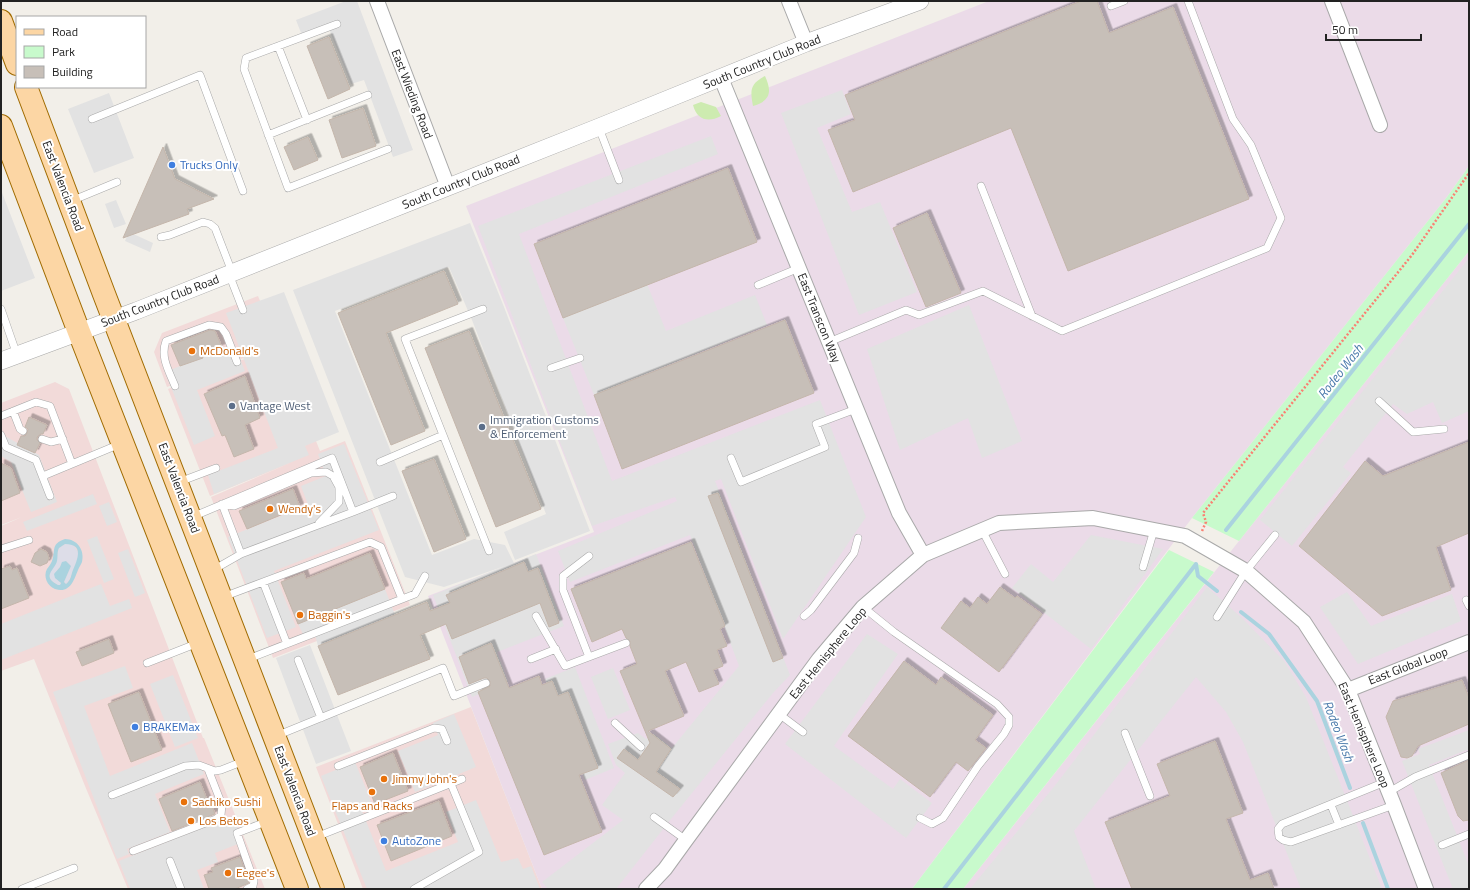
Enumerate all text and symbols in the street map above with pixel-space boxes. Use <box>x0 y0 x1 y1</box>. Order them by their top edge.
legend <box>16 16 146 88</box>
scale bar <box>1326 16 1421 42</box>
text: 50 m <box>1332 20 1358 39</box>
text: Road <box>52 22 78 41</box>
street label: South Country Club Road <box>700 29 824 94</box>
text: Park <box>52 42 75 61</box>
street label: East Wieding Road <box>387 46 438 141</box>
text: Building <box>52 62 93 81</box>
street label: East Valencia Road <box>37 138 89 234</box>
street label: South Country Club Road <box>399 149 523 214</box>
place label: Trucks Only <box>180 155 238 174</box>
marker: Trucks Only <box>167 160 177 170</box>
street label: South Country Club Road <box>98 269 222 332</box>
street label: East Transcon Way <box>793 270 846 366</box>
water label: Rodeo Wash <box>1312 339 1368 403</box>
place label: McDonald's <box>200 341 259 360</box>
marker: McDonald's <box>187 346 197 356</box>
place label: Vantage West <box>240 396 311 415</box>
marker: Vantage West <box>227 401 237 411</box>
place label: Immigration Customs & Enforcement <box>490 410 599 443</box>
marker: Immigration Customs & Enforcement <box>477 422 487 432</box>
street label: East Valencia Road <box>153 440 205 536</box>
place label: Wendy's <box>278 499 321 518</box>
marker: Wendy's <box>265 504 275 514</box>
street label: East Hemisphere Loop <box>784 603 871 703</box>
place label: Baggin's <box>308 605 351 624</box>
marker: Baggin's <box>295 610 305 620</box>
street label: East Global Loop <box>1365 642 1450 689</box>
street label: East Hemisphere Loop <box>1334 679 1395 791</box>
water label: Rodeo Wash <box>1318 697 1360 765</box>
place label: BRAKEMax <box>143 717 200 736</box>
marker: BRAKEMax <box>130 722 140 732</box>
street label: East Valencia Road <box>269 743 321 839</box>
place label: Jimmy John's <box>392 769 457 788</box>
marker: Jimmy John's <box>379 774 389 784</box>
marker: Flaps and Racks <box>367 787 377 797</box>
place label: Sachiko Sushi <box>192 792 261 811</box>
place label: Flaps and Racks <box>331 796 413 815</box>
marker: Sachiko Sushi <box>179 797 189 807</box>
place label: Los Betos <box>199 811 249 830</box>
marker: Los Betos <box>186 816 196 826</box>
place label: AutoZone <box>392 831 441 850</box>
marker: AutoZone <box>379 836 389 846</box>
place label: Eegee's <box>236 863 275 882</box>
marker: Eegee's <box>223 868 233 878</box>

